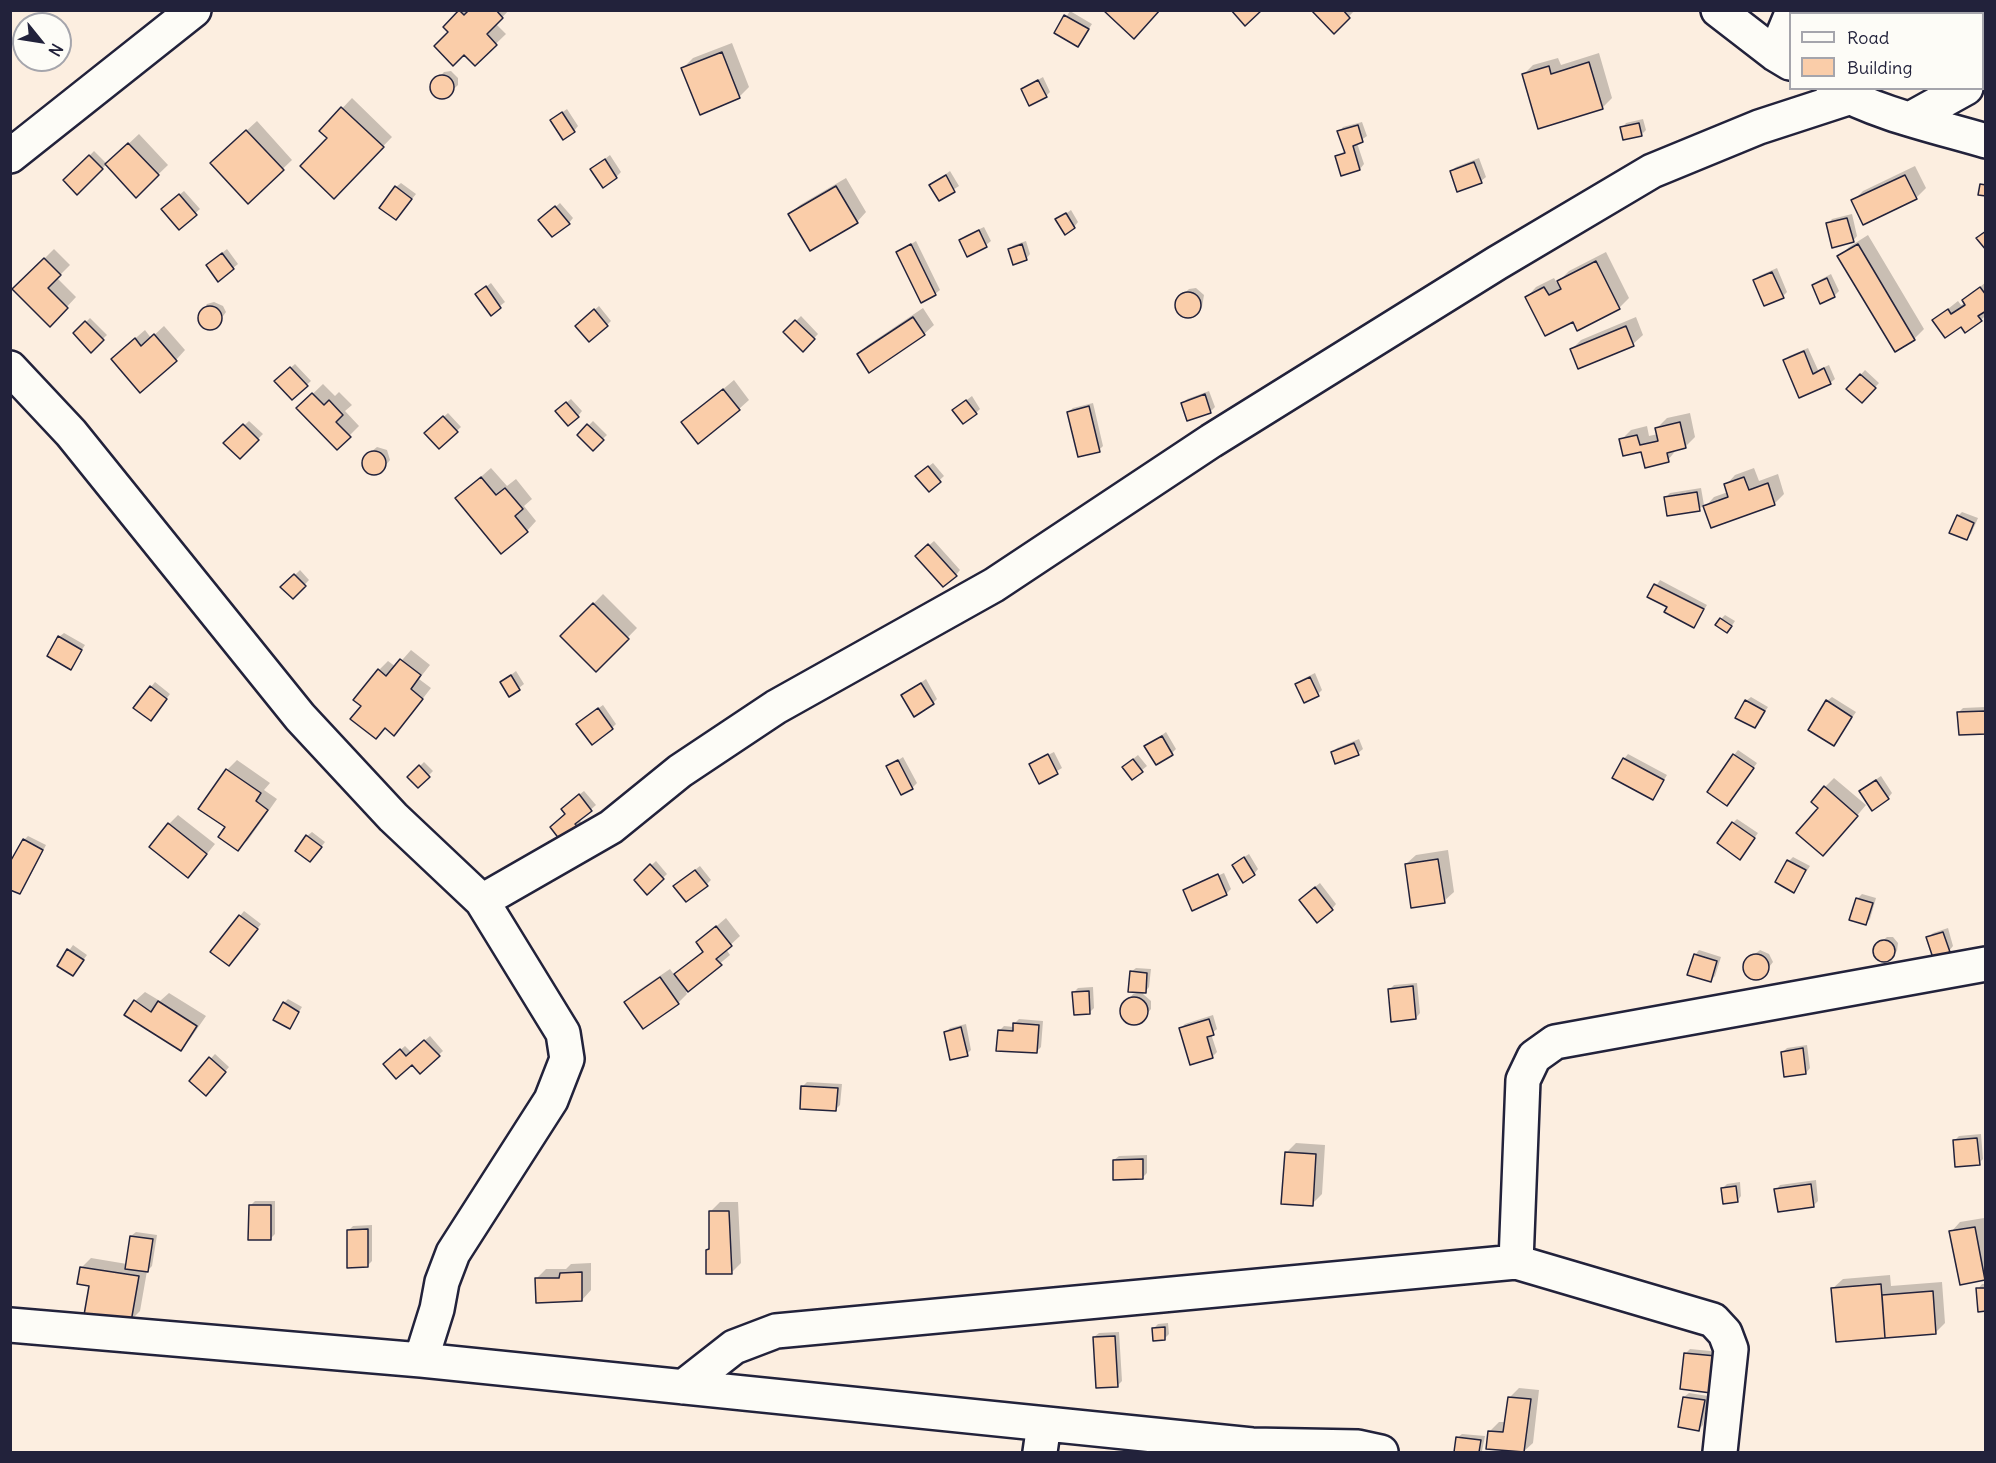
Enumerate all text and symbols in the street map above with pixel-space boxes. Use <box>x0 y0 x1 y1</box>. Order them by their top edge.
north arrow <box>12 12 72 72</box>
legend <box>1789 12 1984 90</box>
text: Road <box>1847 26 1889 49</box>
text: N <box>44 40 67 60</box>
text: Building <box>1847 56 1912 79</box>

